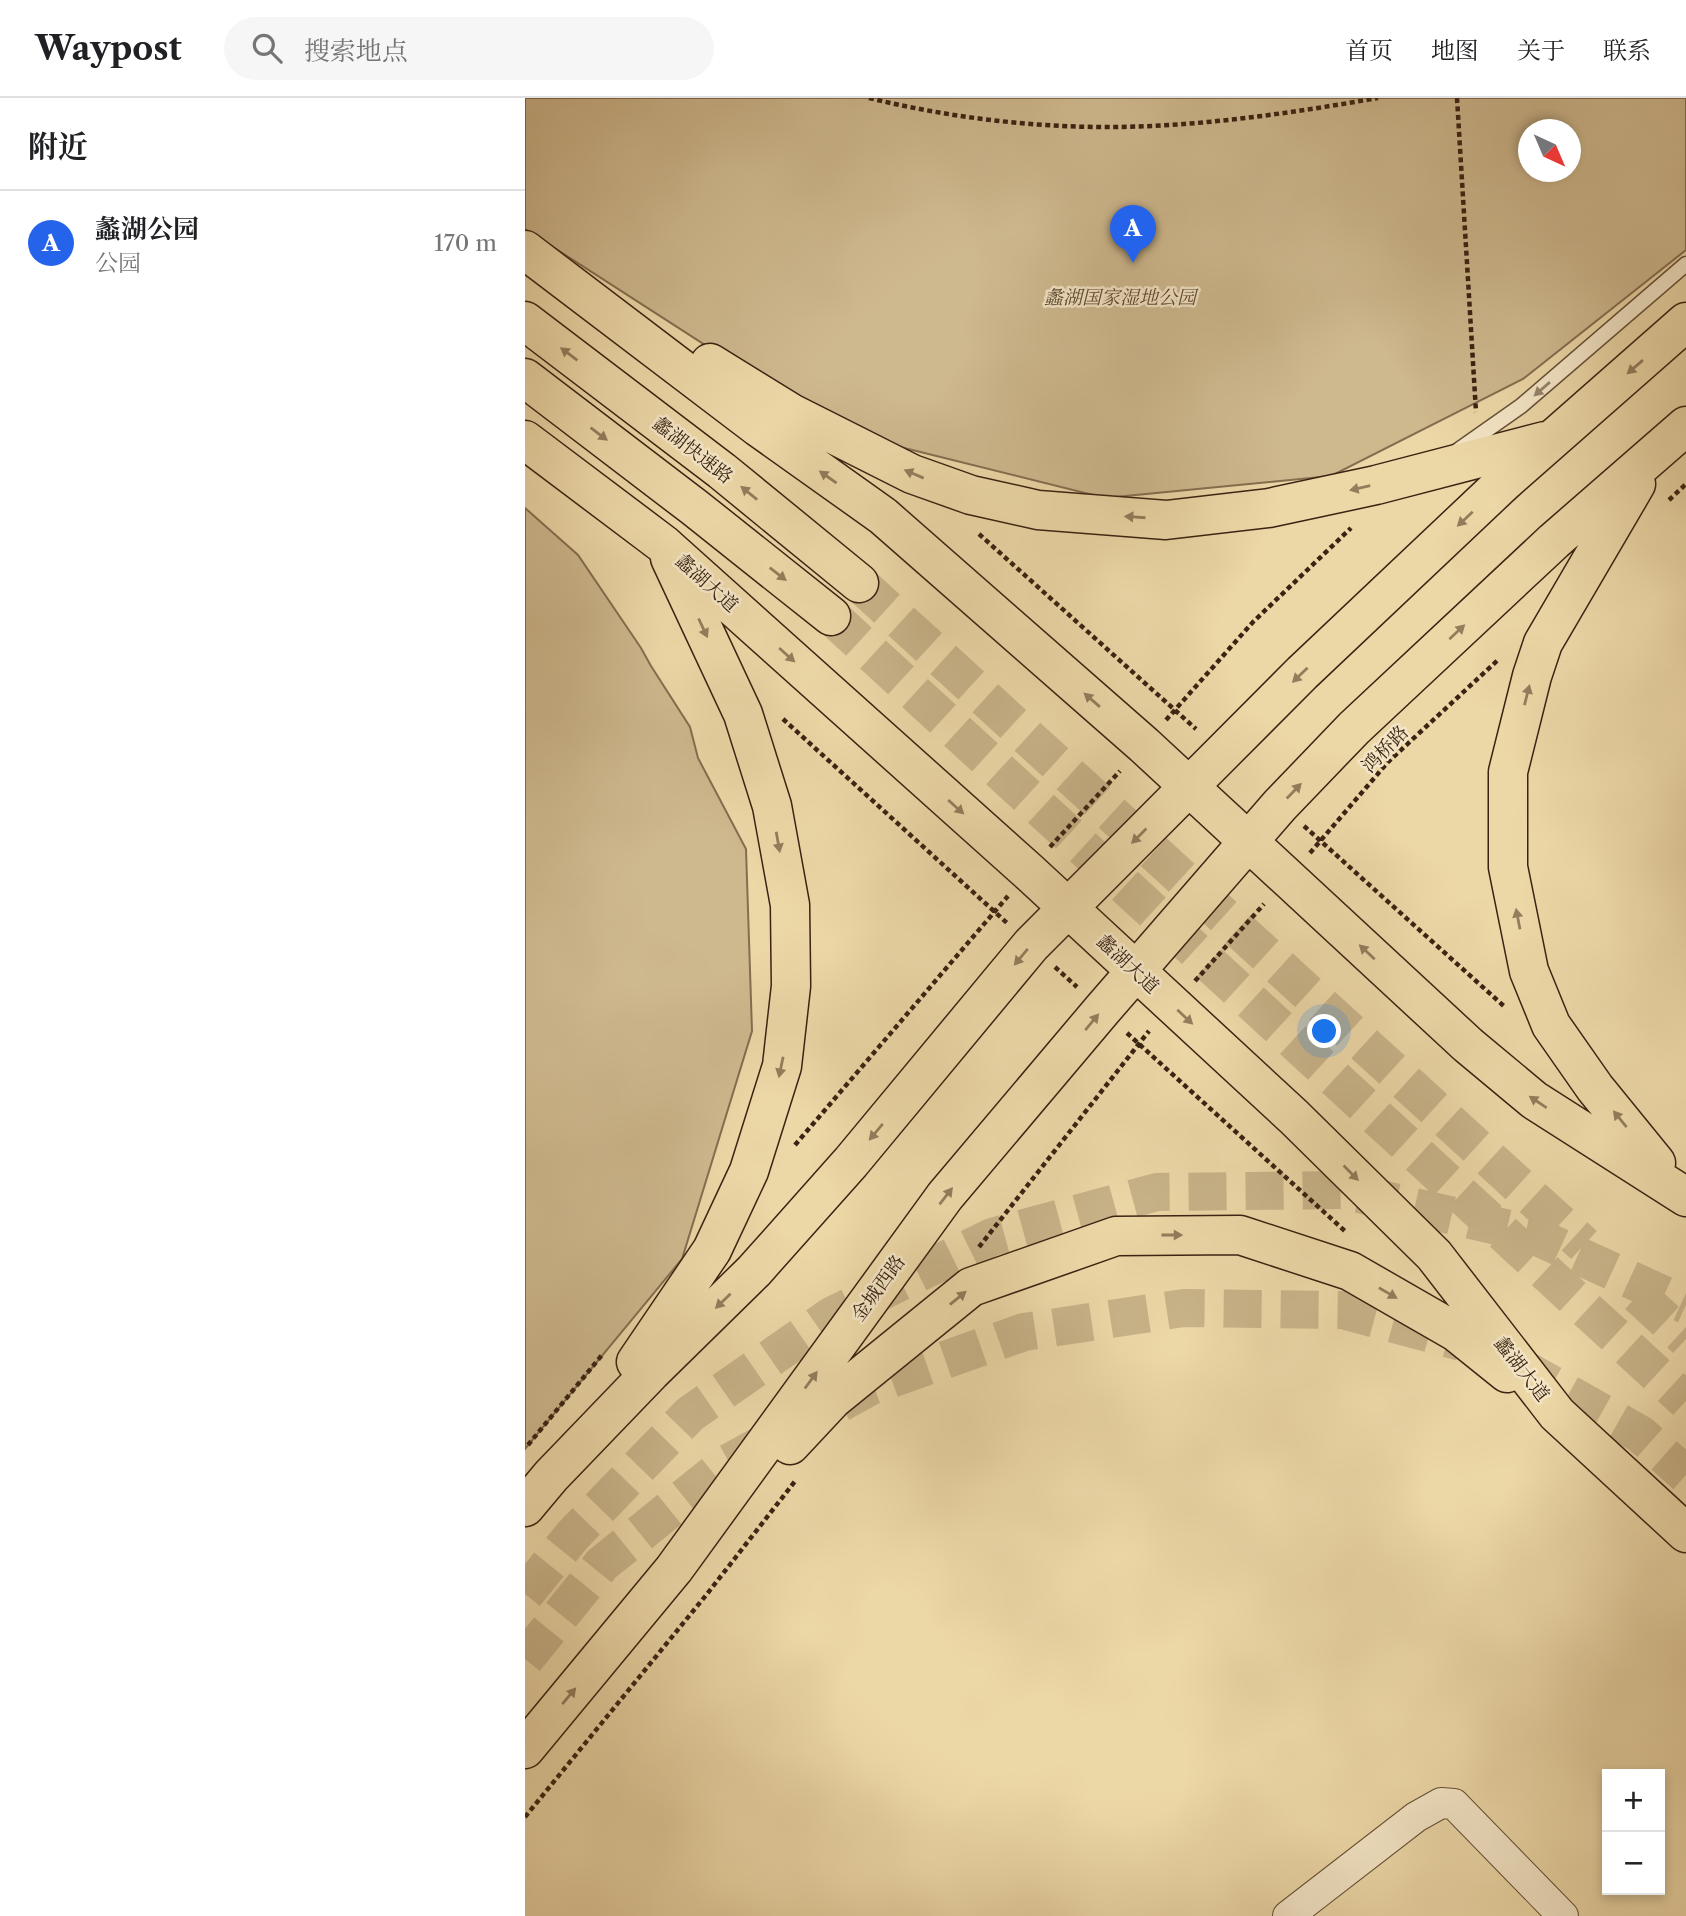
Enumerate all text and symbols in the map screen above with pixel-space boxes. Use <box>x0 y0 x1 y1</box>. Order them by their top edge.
search box <box>224 17 714 80</box>
text: Waypost <box>35 28 182 69</box>
icon: search <box>248 29 286 67</box>
text: 搜索地点 <box>304 35 408 67</box>
text: 首页 <box>1345 36 1393 65</box>
text: 地图 <box>1431 36 1479 65</box>
text: 关于 <box>1517 36 1565 65</box>
text: 联系 <box>1603 36 1651 65</box>
north arrow <box>1518 119 1581 182</box>
text: 附近 <box>28 128 88 165</box>
pin: A <box>1110 205 1156 263</box>
text: 蠡湖公园 <box>95 213 199 245</box>
text: A <box>42 229 60 257</box>
text: 170 m <box>434 229 497 257</box>
text: 公园 <box>95 249 141 277</box>
park label: 蠡湖国家湿地公园 <box>1044 286 1199 309</box>
one-way arrow <box>560 348 578 362</box>
one-way arrow <box>1626 359 1644 375</box>
one-way arrow <box>1533 381 1550 396</box>
street label: 蠡湖快速路 <box>648 412 738 488</box>
one-way arrow <box>589 427 607 442</box>
one-way arrow <box>903 468 924 479</box>
one-way arrow <box>819 470 837 484</box>
one-way arrow <box>1349 483 1371 494</box>
one-way arrow <box>740 486 758 501</box>
one-way arrow <box>1457 510 1474 526</box>
one-way arrow <box>1124 511 1146 522</box>
street label: 蠡湖大道 <box>671 549 743 617</box>
one-way arrow <box>770 566 787 581</box>
one-way arrow <box>697 618 708 638</box>
one-way arrow <box>1448 624 1466 640</box>
one-way arrow <box>778 647 796 663</box>
one-way arrow <box>1292 667 1309 683</box>
one-way arrow <box>1522 684 1533 706</box>
one-way arrow <box>1084 693 1101 708</box>
street label: 鸿桥路 <box>1357 721 1413 777</box>
one-way arrow <box>1285 782 1302 799</box>
one-way arrow <box>948 799 965 814</box>
one-way arrow <box>1131 827 1148 843</box>
one-way arrow <box>773 831 784 853</box>
one-way arrow <box>1513 908 1524 930</box>
street label: 蠡湖大道 <box>1092 930 1164 998</box>
one-way arrow <box>1359 944 1376 960</box>
one-way arrow <box>1014 949 1029 966</box>
one-way arrow <box>1176 1009 1194 1025</box>
one-way arrow <box>1084 1013 1099 1031</box>
your location <box>1307 1014 1341 1048</box>
one-way arrow <box>775 1056 786 1078</box>
one-way arrow <box>1528 1095 1548 1108</box>
one-way arrow <box>1612 1110 1627 1128</box>
one-way arrow <box>868 1123 883 1141</box>
one-way arrow <box>1343 1165 1359 1181</box>
one-way arrow <box>938 1188 953 1206</box>
one-way arrow <box>1162 1230 1184 1241</box>
street label: 金城西路 <box>846 1250 910 1326</box>
one-way arrow <box>1379 1287 1398 1299</box>
one-way arrow <box>949 1291 966 1306</box>
one-way arrow <box>715 1293 732 1309</box>
street label: 蠡湖大道 <box>1490 1332 1554 1406</box>
one-way arrow <box>804 1371 818 1389</box>
one-way arrow <box>561 1688 576 1706</box>
map controls <box>1602 1769 1665 1895</box>
button: + <box>1602 1769 1665 1832</box>
button: − <box>1602 1832 1665 1895</box>

